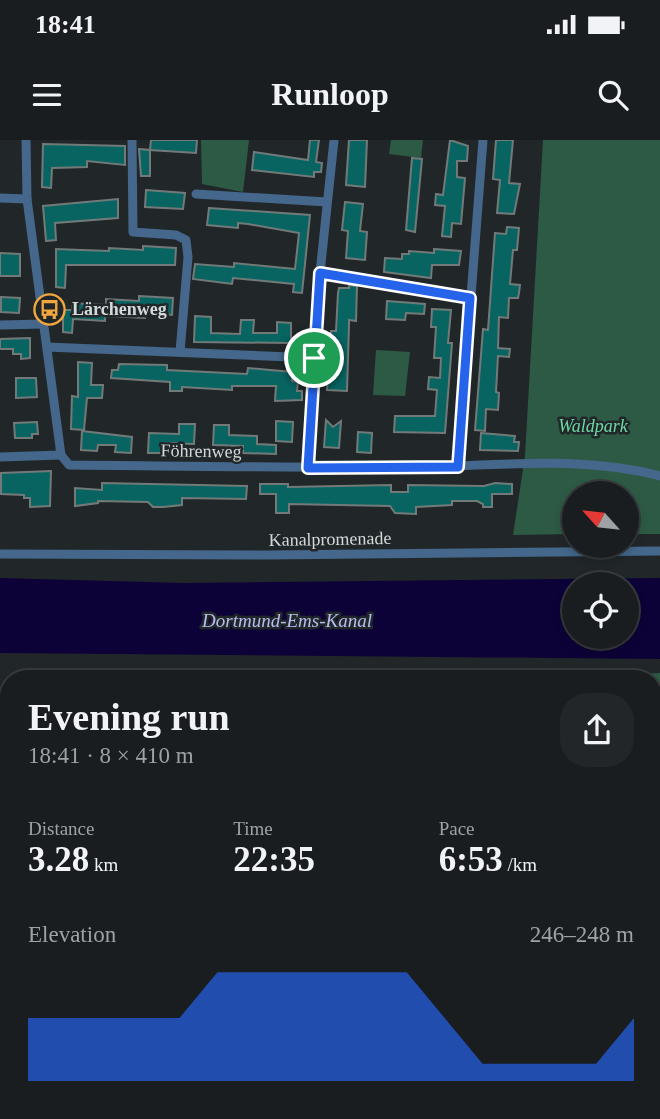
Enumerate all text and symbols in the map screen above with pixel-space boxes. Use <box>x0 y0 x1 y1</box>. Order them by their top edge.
text: 18:41 <box>35 10 96 39</box>
icon: menu <box>28 76 66 114</box>
text: Runloop <box>271 76 389 112</box>
icon: search <box>594 76 632 114</box>
bus stop icon: Lärchenweg <box>32 292 66 326</box>
place label: Lärchenweg <box>72 299 167 319</box>
pin <box>284 328 344 388</box>
icon: arrive <box>295 339 333 377</box>
park label: Waldpark <box>558 416 629 436</box>
street label: Föhrenweg <box>160 440 242 462</box>
north arrow <box>562 481 639 558</box>
map controls <box>562 481 639 649</box>
street label: Kanalpromenade <box>268 528 392 550</box>
button: locate <box>562 572 639 649</box>
water label: Dortmund-Ems-Kanal <box>201 610 372 631</box>
button: share <box>560 693 634 767</box>
text: Evening run <box>28 696 230 738</box>
text: 18:41 · 8 × 410 m <box>28 743 194 768</box>
text: Distance <box>28 818 94 839</box>
text: Time <box>233 818 273 839</box>
text: Pace <box>439 818 475 839</box>
text: 3.28 <box>28 840 89 879</box>
text: 22:35 <box>233 840 315 879</box>
text: 6:53 <box>439 840 503 879</box>
text: km <box>89 854 118 875</box>
text: /km <box>503 854 537 875</box>
text: Elevation <box>28 922 116 947</box>
text: 246–248 m <box>530 922 634 947</box>

